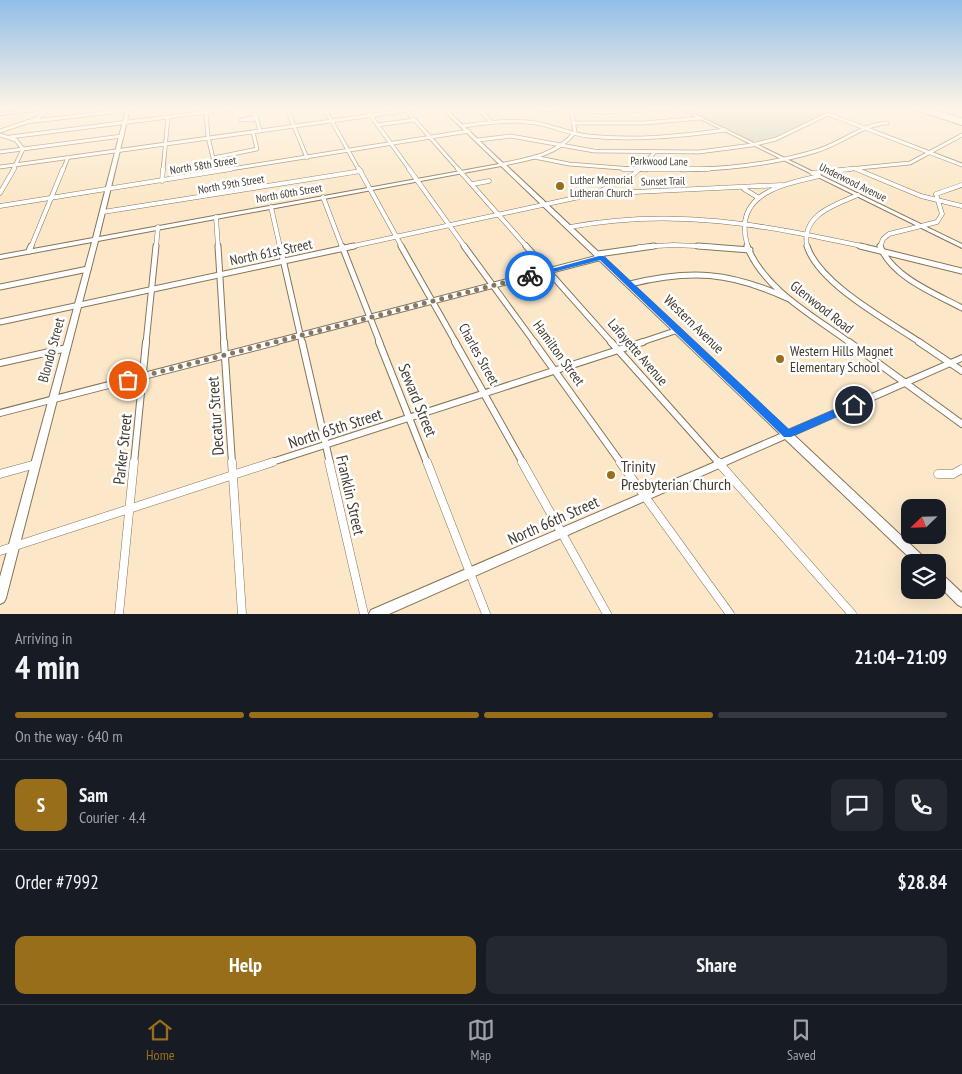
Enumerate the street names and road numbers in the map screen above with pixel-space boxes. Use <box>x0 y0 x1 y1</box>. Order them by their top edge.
street label: North 58th Street <box>169 153 237 177</box>
street label: Parkwood Lane <box>630 153 688 169</box>
street label: Underwood Avenue <box>817 160 889 205</box>
street label: North 59th Street <box>197 171 265 197</box>
street label: Sunset Trail <box>641 174 686 188</box>
street label: North 60th Street <box>255 180 323 206</box>
street label: North 61st Street <box>228 234 314 270</box>
street label: Glenwood Road <box>787 277 857 337</box>
street label: Western Avenue <box>660 291 728 357</box>
street label: Lafayette Avenue <box>604 315 672 389</box>
street label: Blondo Street <box>34 316 68 384</box>
street label: Hamilton Street <box>529 317 589 389</box>
street label: Charles Street <box>455 320 503 388</box>
street label: Seward Street <box>394 361 442 440</box>
street label: Decatur Street <box>202 375 228 456</box>
street label: North 65th Street <box>286 403 385 453</box>
street label: Parker Street <box>108 412 136 485</box>
street label: Franklin Street <box>332 453 370 537</box>
street label: North 66th Street <box>504 491 602 549</box>

